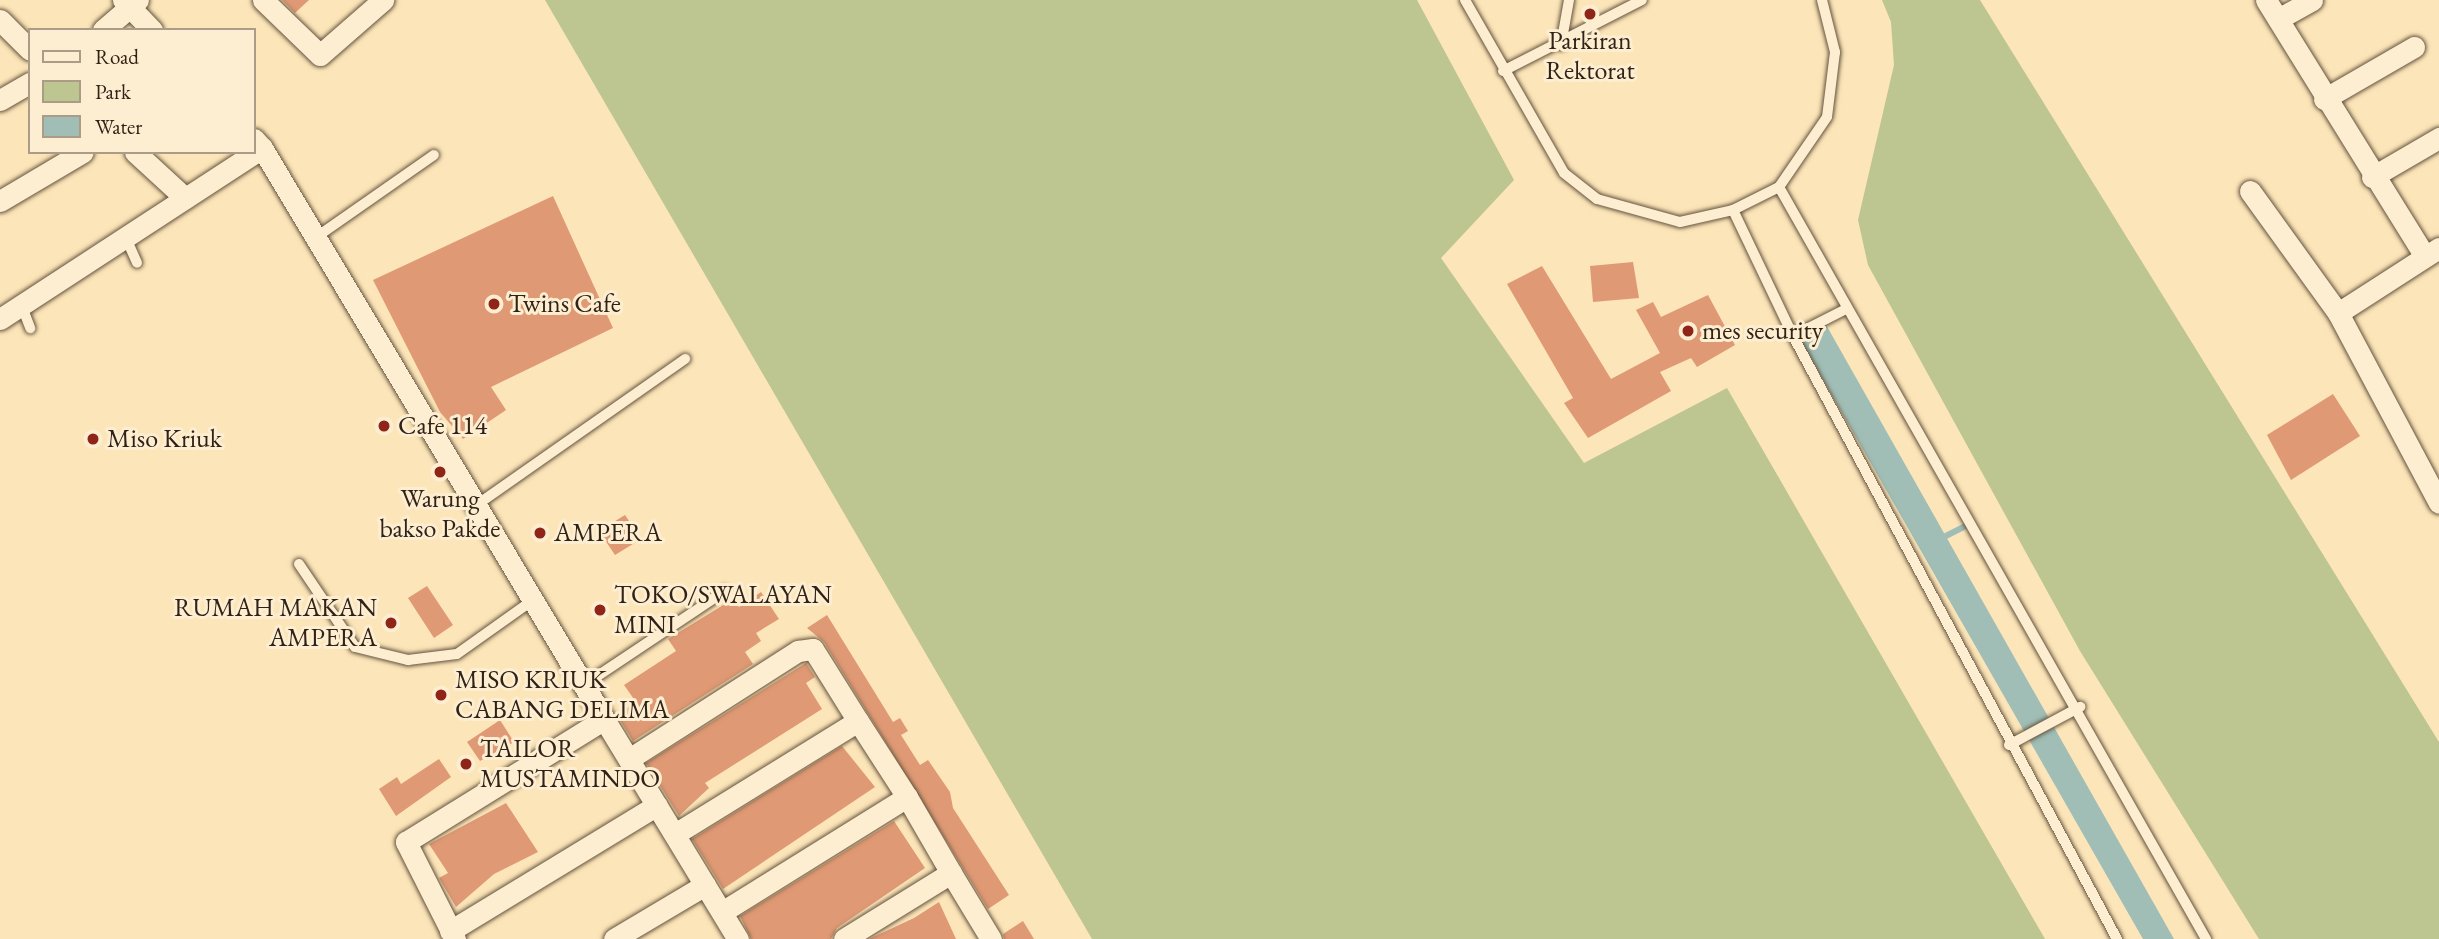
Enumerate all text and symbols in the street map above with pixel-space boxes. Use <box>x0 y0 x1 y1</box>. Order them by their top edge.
marker: Parkiran Rektorat <box>1582 6 1598 22</box>
place label: Parkiran Rektorat <box>1545 25 1635 86</box>
legend <box>28 28 256 154</box>
text: Road <box>95 43 139 70</box>
text: Park <box>95 78 131 105</box>
text: Water <box>95 113 142 140</box>
place label: Twins Cafe <box>508 288 621 320</box>
marker: Twins Cafe <box>486 296 502 312</box>
place label: mes security <box>1702 315 1823 347</box>
marker: mes security <box>1680 323 1696 339</box>
place label: Cafe 114 <box>398 410 487 442</box>
marker: Cafe 114 <box>376 418 392 434</box>
place label: Miso Kriuk <box>107 423 222 455</box>
marker: Miso Kriuk <box>85 431 101 447</box>
marker: Warung bakso Pakde <box>432 464 448 480</box>
place label: Warung bakso Pakde <box>380 483 500 544</box>
place label: AMPERA <box>554 517 662 549</box>
marker: AMPERA <box>532 525 548 541</box>
place label: TOKO/SWALAYAN MINI <box>614 579 832 640</box>
place label: RUMAH MAKAN AMPERA <box>174 592 377 654</box>
marker: TOKO/SWALAYAN MINI <box>592 602 608 618</box>
marker: RUMAH MAKAN AMPERA <box>383 615 399 631</box>
place label: MISO KRIUK CABANG DELIMA <box>455 664 669 726</box>
marker: MISO KRIUK CABANG DELIMA <box>433 687 449 703</box>
place label: TAILOR MUSTAMINDO <box>480 733 660 794</box>
marker: TAILOR MUSTAMINDO <box>458 756 474 772</box>

